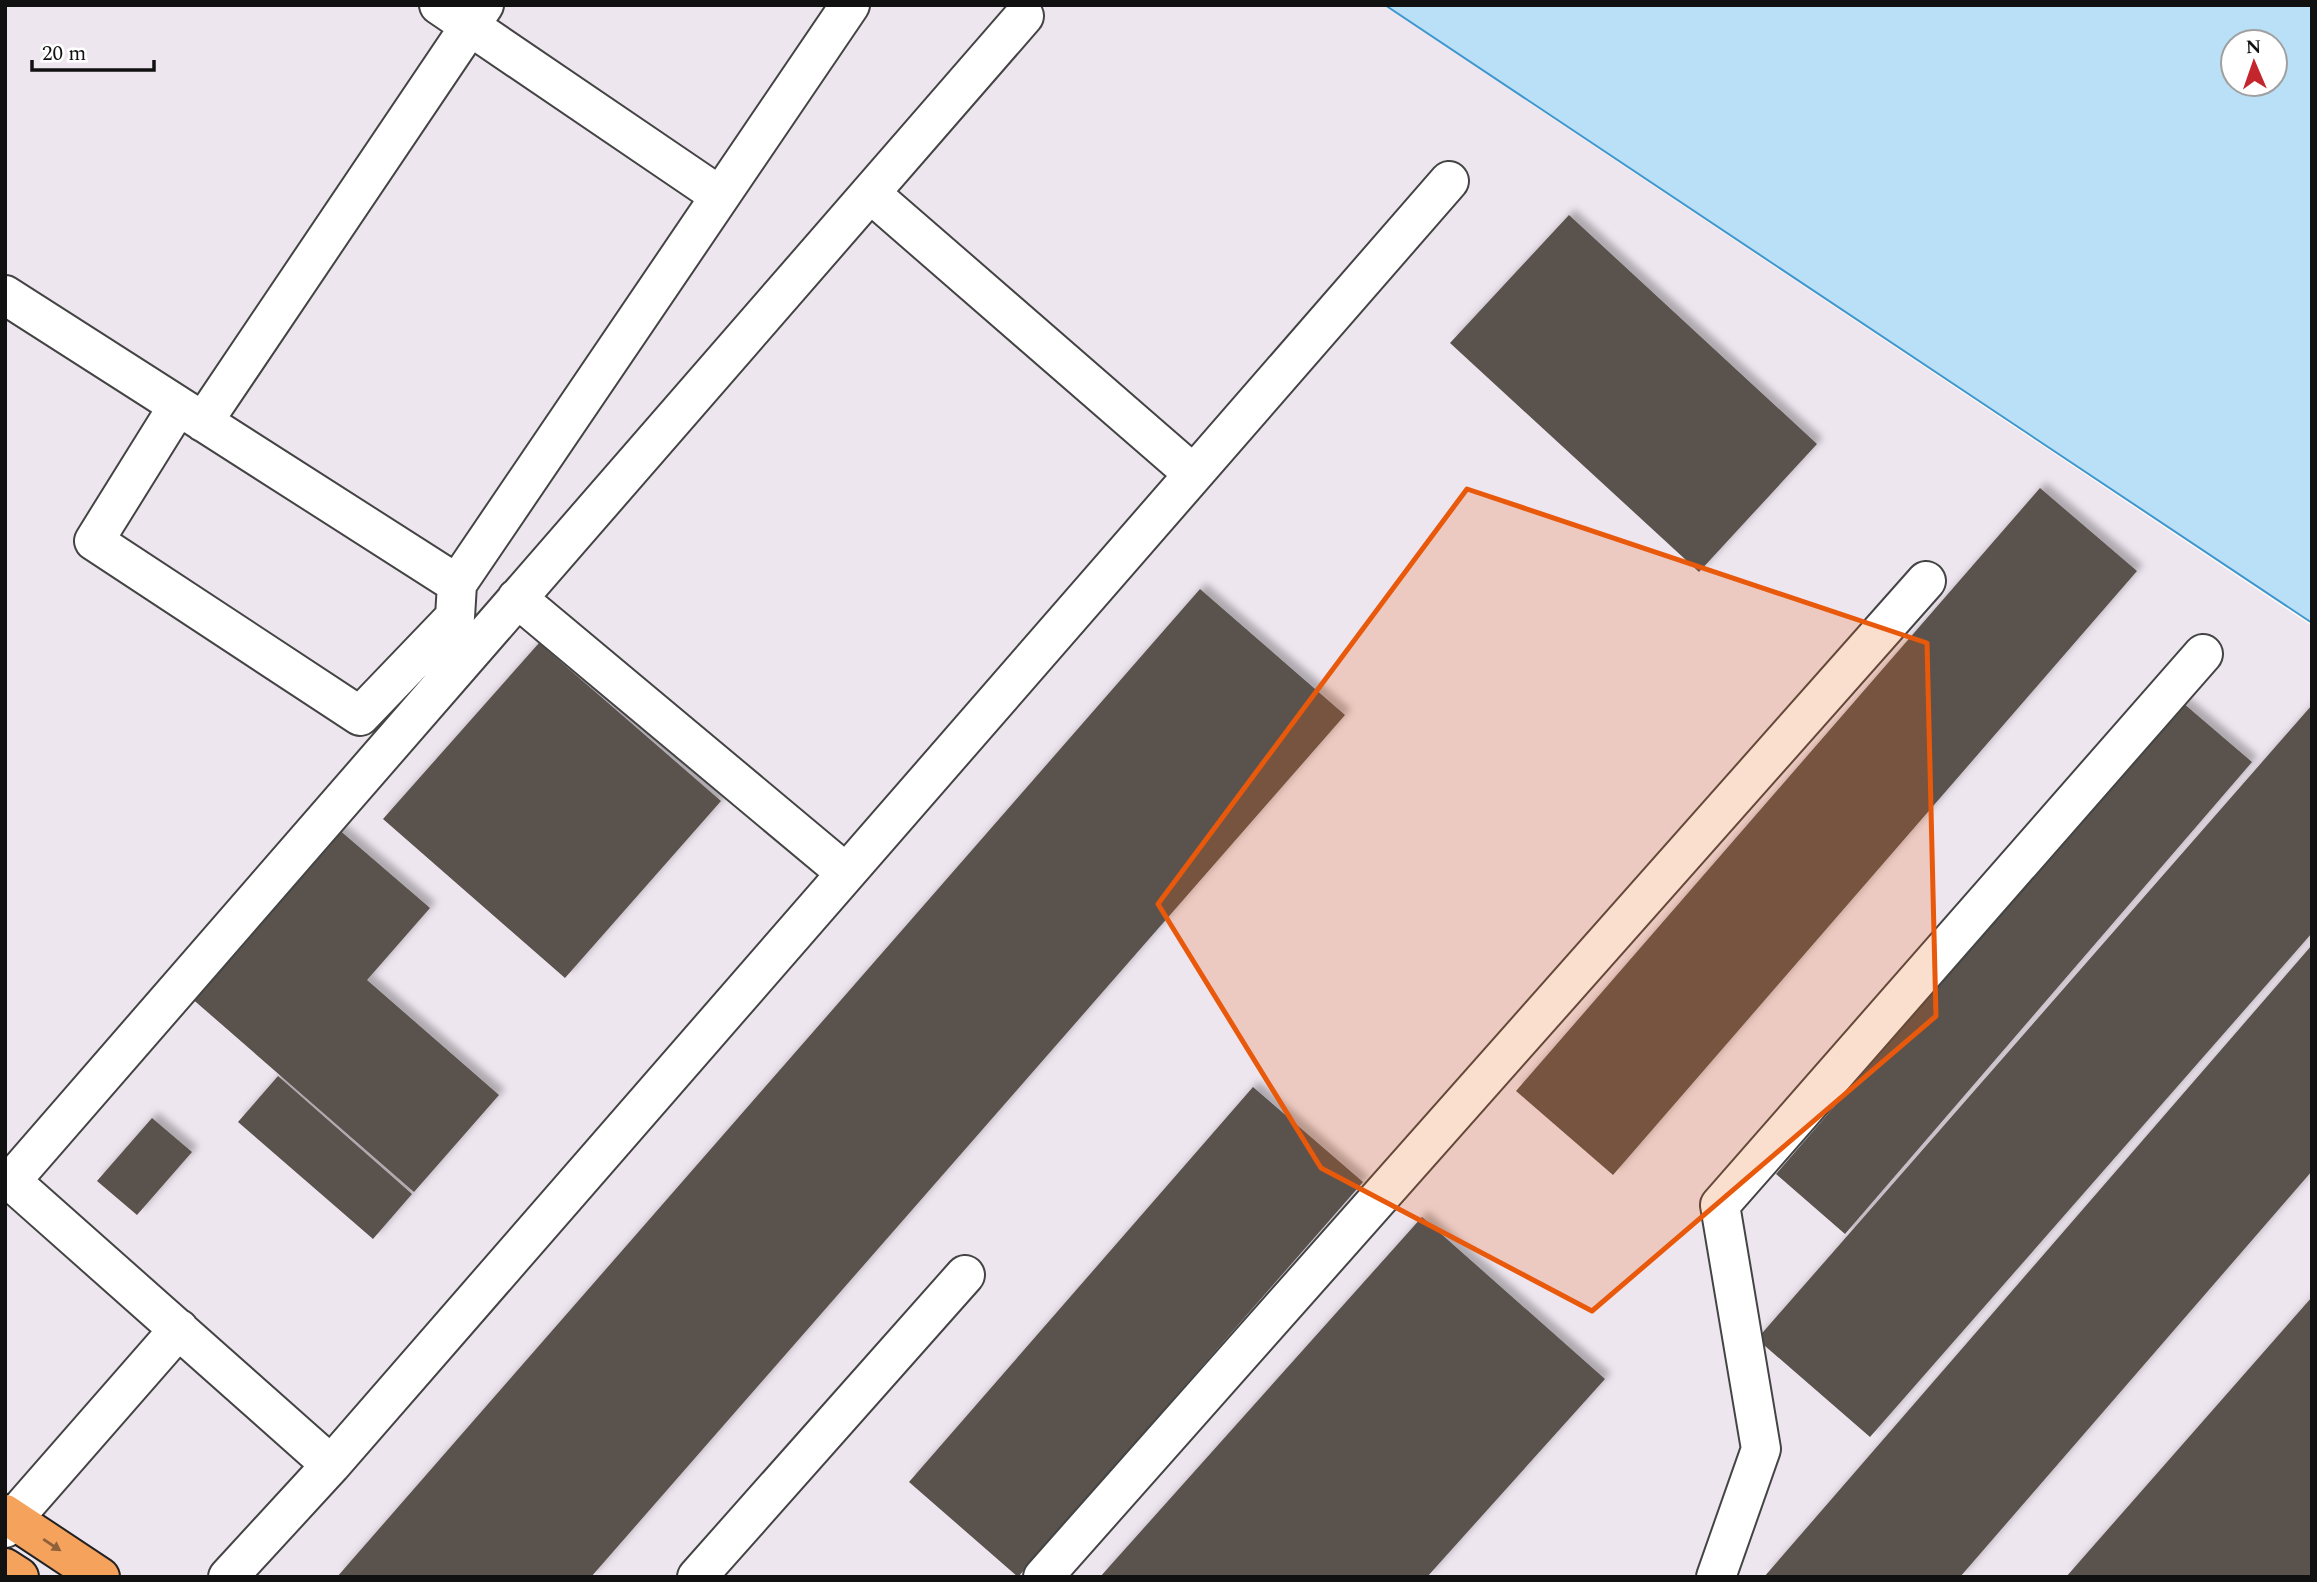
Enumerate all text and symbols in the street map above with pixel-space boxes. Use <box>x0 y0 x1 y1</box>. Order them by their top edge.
scale bar <box>32 28 154 72</box>
north arrow <box>2219 28 2289 98</box>
text: N <box>2245 33 2262 62</box>
text: 20 m <box>42 38 86 70</box>
one-way arrow <box>43 1538 62 1551</box>

